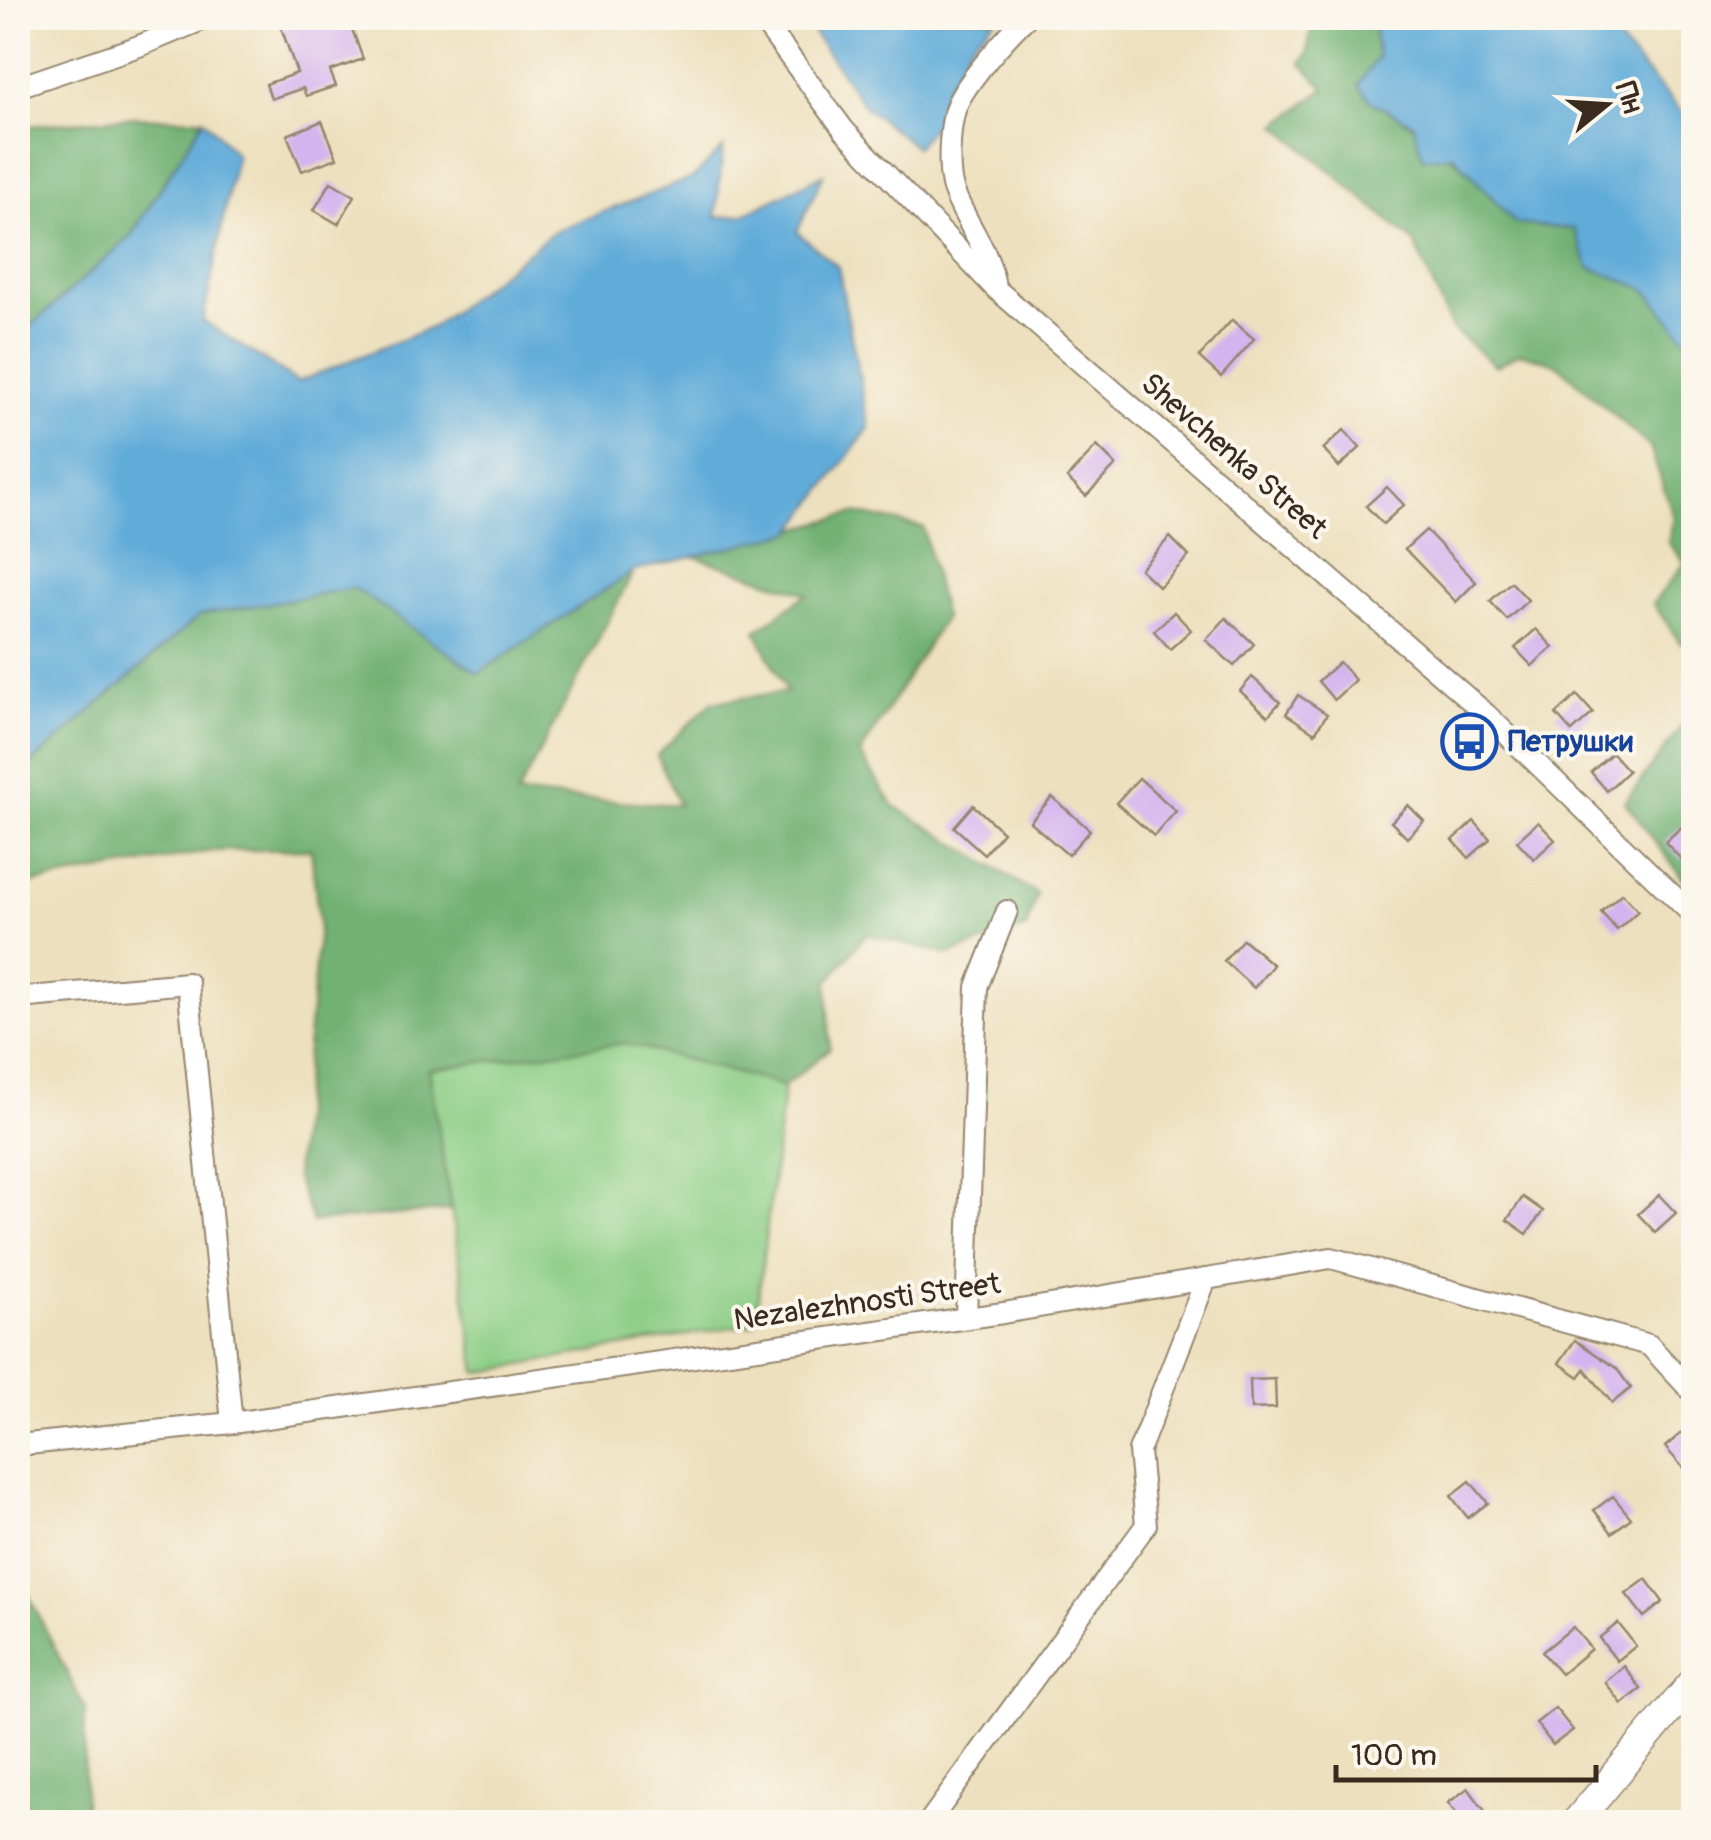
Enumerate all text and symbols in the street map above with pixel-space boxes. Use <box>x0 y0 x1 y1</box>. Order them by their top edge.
north arrow <box>1556 55 1656 155</box>
text: Пн <box>1607 78 1650 118</box>
street label: Shevchenka Street <box>1133 365 1335 548</box>
bus stop icon: Петрушки <box>1439 711 1499 771</box>
place label: Петрушки <box>1508 723 1634 760</box>
street label: Nezalezhnosti Street <box>731 1265 1004 1339</box>
scale bar <box>1336 1720 1596 1782</box>
text: 100 m <box>1351 1737 1437 1774</box>

